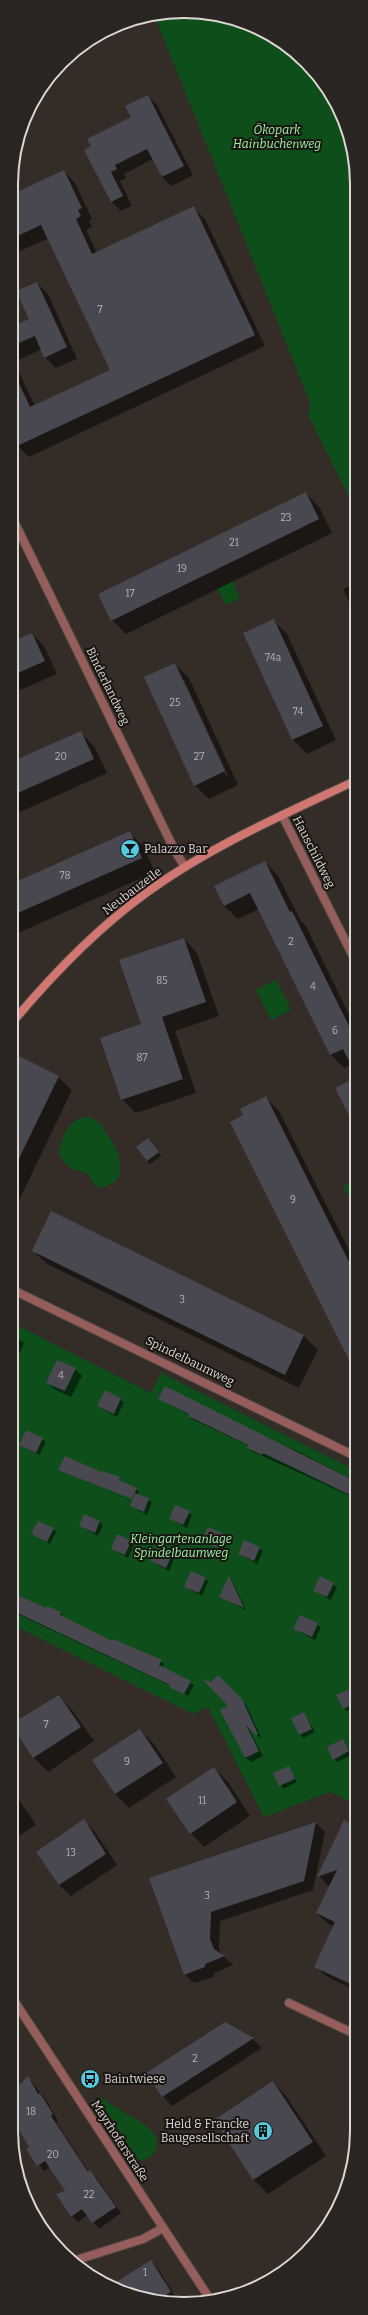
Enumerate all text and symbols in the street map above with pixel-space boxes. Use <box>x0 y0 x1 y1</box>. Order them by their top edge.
park label: Ökopark Hainbuchenweg <box>233 122 321 151</box>
house number: 7 <box>97 304 103 316</box>
house number: 23 <box>280 512 292 524</box>
house number: 21 <box>229 537 239 549</box>
house number: 19 <box>177 563 187 575</box>
house number: 17 <box>126 588 134 600</box>
street label: Binderlandweg <box>83 645 133 727</box>
house number: 74a <box>265 652 282 664</box>
house number: 25 <box>170 697 180 709</box>
house number: 74 <box>293 706 304 718</box>
house number: 20 <box>55 751 67 763</box>
house number: 27 <box>194 751 204 763</box>
street label: Hauschildweg <box>290 814 338 891</box>
bar icon: Palazzo Bar <box>119 838 141 860</box>
place label: Palazzo Bar <box>144 842 208 856</box>
street label: Neubauzeile <box>100 864 164 918</box>
house number: 78 <box>60 870 70 882</box>
house number: 2 <box>288 936 294 948</box>
house number: 85 <box>156 975 168 987</box>
house number: 4 <box>310 981 316 993</box>
house number: 6 <box>332 1025 338 1037</box>
house number: 87 <box>136 1052 148 1064</box>
house number: 9 <box>290 1194 296 1206</box>
house number: 3 <box>179 1294 185 1306</box>
street label: Spindelbaumweg <box>143 1333 237 1389</box>
house number: 4 <box>58 1370 64 1382</box>
park label: Kleingartenanlage Spindelbaumweg <box>130 1532 232 1560</box>
house number: 7 <box>43 1719 49 1731</box>
house number: 9 <box>124 1756 130 1768</box>
house number: 11 <box>198 1795 206 1807</box>
house number: 13 <box>66 1847 76 1859</box>
house number: 3 <box>204 1890 210 1902</box>
house number: 2 <box>192 2053 198 2065</box>
bus stop icon: Baintwiese <box>79 2068 101 2090</box>
place label: Baintwiese <box>104 2072 165 2086</box>
street label: Mayrhoferstraße <box>89 2098 151 2184</box>
house number: 18 <box>26 2106 36 2118</box>
place label: Held & Francke Baugesellschaft <box>161 2117 250 2145</box>
building icon: Held & Francke Baugesellschaft <box>252 2120 274 2142</box>
house number: 20 <box>47 2149 59 2161</box>
house number: 22 <box>84 2189 94 2201</box>
house number: 1 <box>143 2267 147 2279</box>

